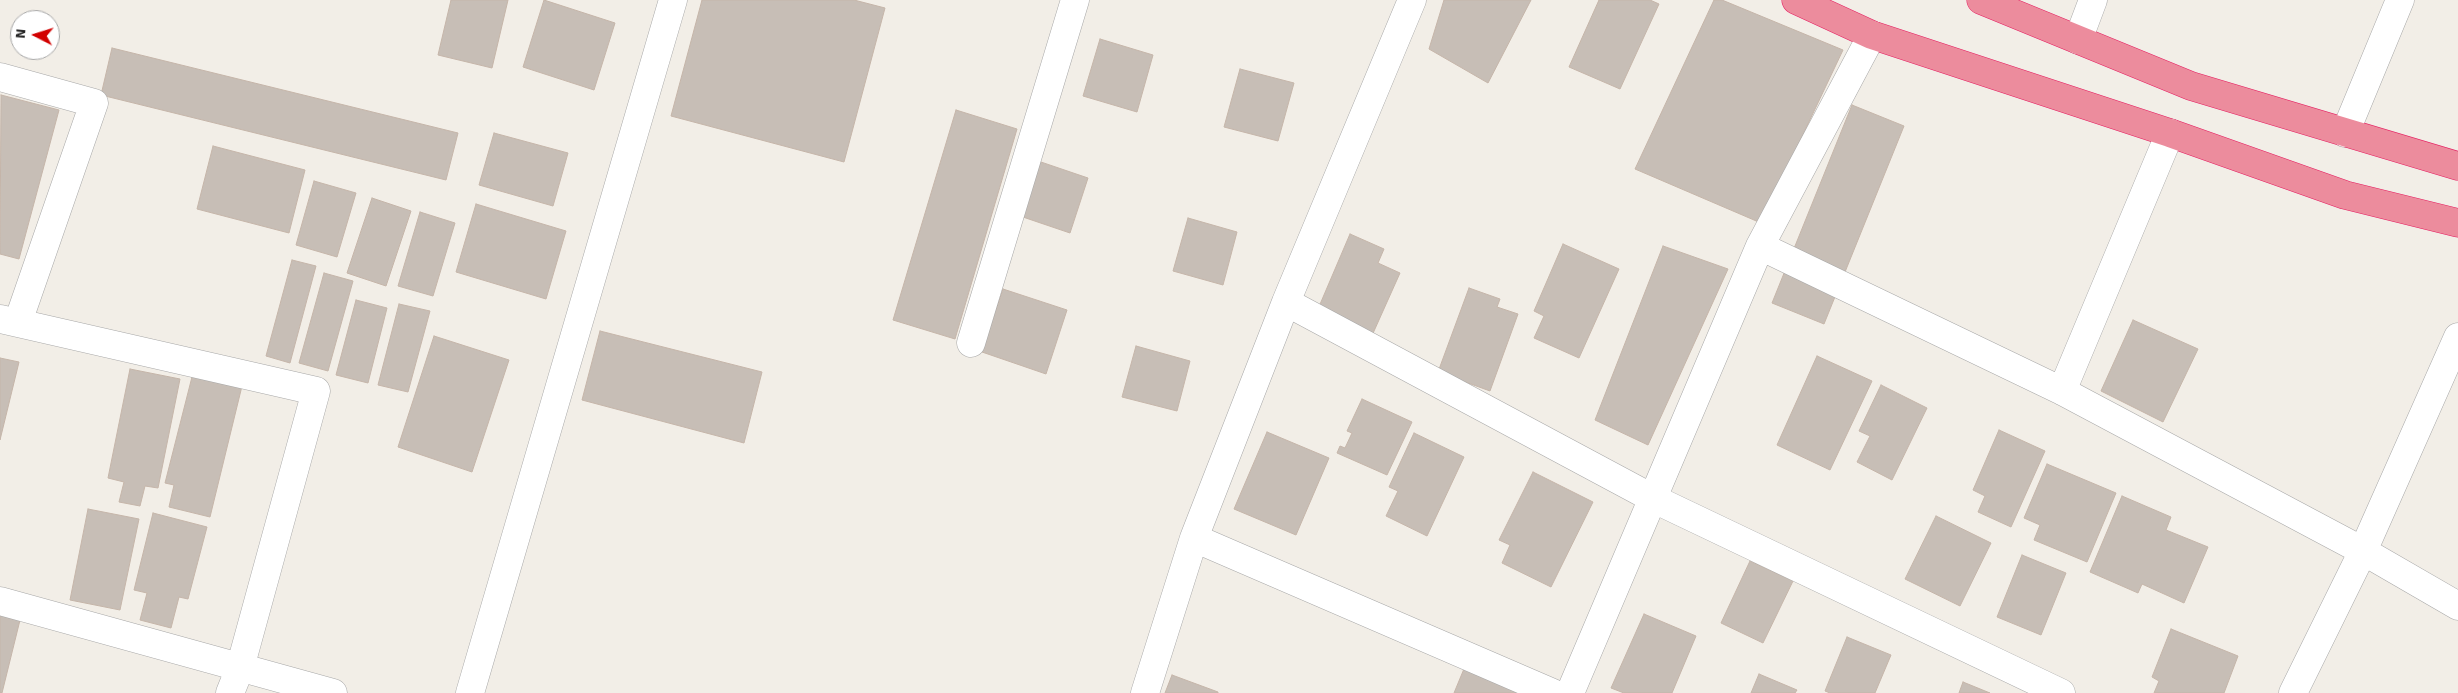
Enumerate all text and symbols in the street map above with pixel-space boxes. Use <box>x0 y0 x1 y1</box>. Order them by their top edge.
north arrow <box>10 10 60 60</box>
text: N <box>12 28 29 39</box>

